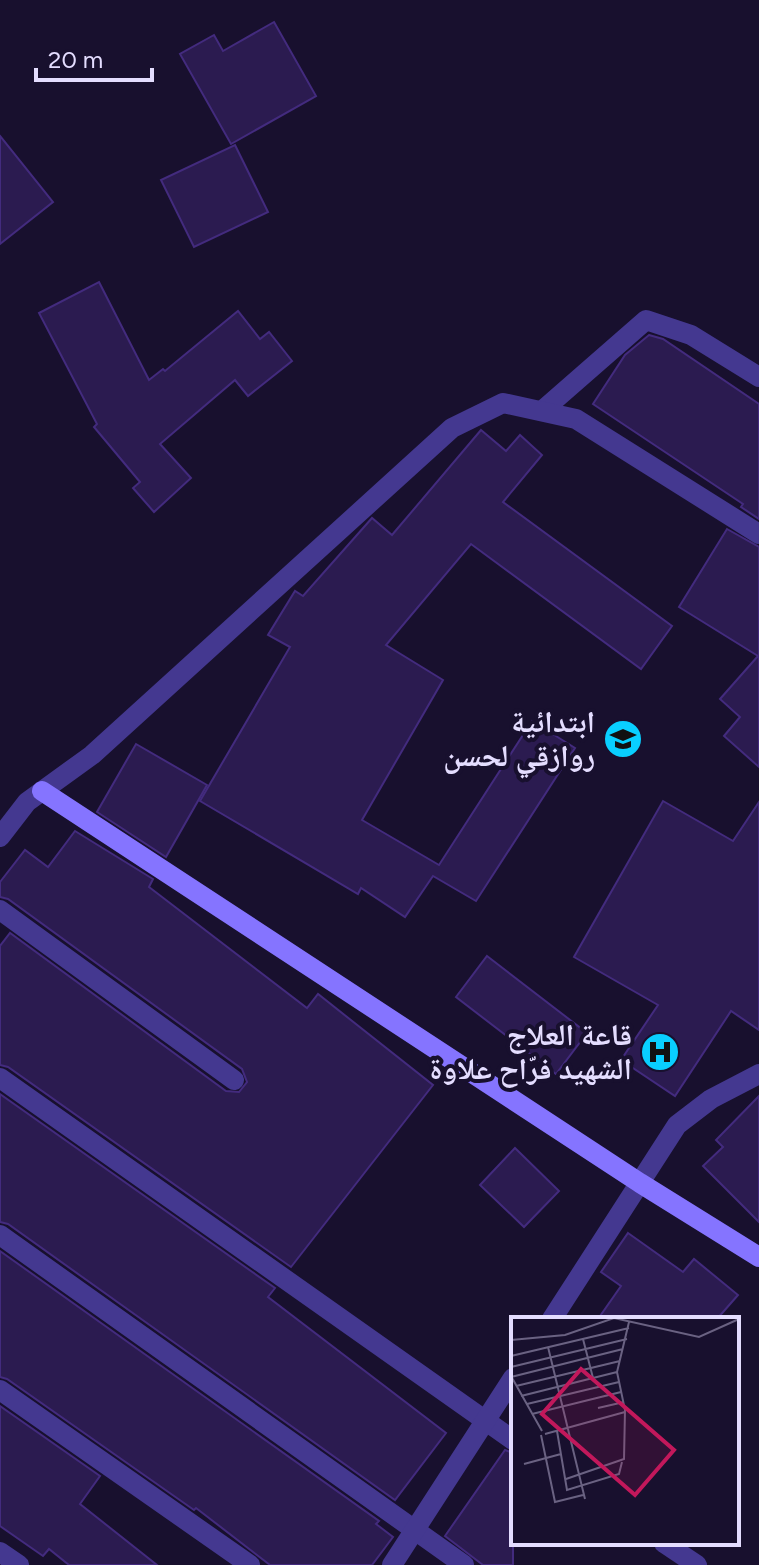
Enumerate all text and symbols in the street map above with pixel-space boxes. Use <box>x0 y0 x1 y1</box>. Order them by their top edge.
scale bar <box>36 32 152 82</box>
text: 20 m <box>48 45 103 74</box>
place label: ابتدائية روازقي لحسن <box>443 703 595 779</box>
school or university icon: ابتدائية روازقي لحسن <box>602 718 644 760</box>
place label: قاعة العلاج الشهيد فرّاح علاوة <box>430 1016 632 1088</box>
hospital icon: قاعة العلاج الشهيد فرّاح علاوة <box>639 1031 681 1073</box>
inset map <box>511 1317 739 1545</box>

